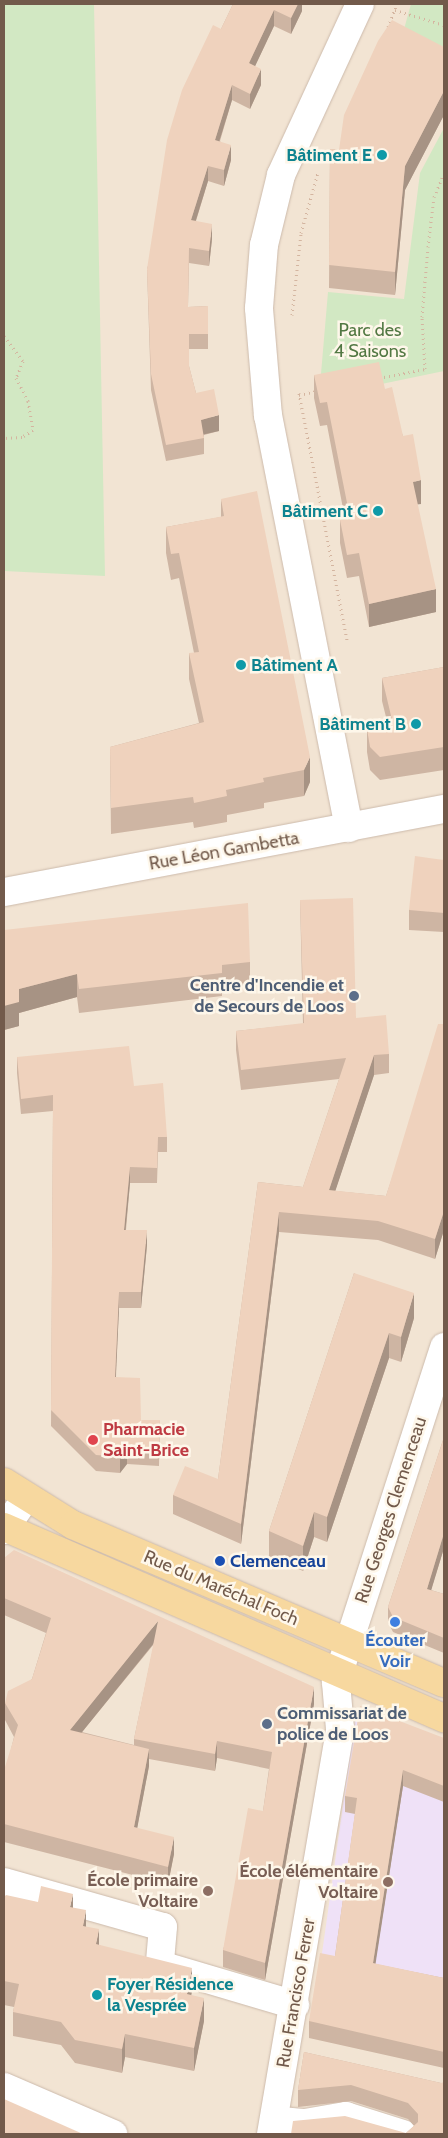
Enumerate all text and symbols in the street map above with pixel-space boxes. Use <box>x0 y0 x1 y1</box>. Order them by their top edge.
place label: Bâtiment E <box>286 144 372 166</box>
marker: Bâtiment E <box>376 149 388 161</box>
park label: Parc des 4 Saisons <box>334 320 406 362</box>
place label: Bâtiment C <box>281 500 368 522</box>
marker: Bâtiment C <box>372 505 384 517</box>
place label: Bâtiment A <box>251 654 338 676</box>
marker: Bâtiment A <box>235 659 247 671</box>
place label: Bâtiment B <box>319 713 406 735</box>
marker: Bâtiment B <box>410 718 422 730</box>
street label: Rue Léon Gambetta <box>147 827 301 875</box>
place label: Centre d'Incendie et de Secours de Loos <box>190 975 344 1018</box>
marker: Centre d'Incendie et de Secours de Loos <box>348 990 360 1002</box>
street label: Rue Georges Clemenceau <box>351 1414 431 1606</box>
place label: Pharmacie Saint-Brice <box>103 1419 189 1462</box>
marker: Pharmacie Saint-Brice <box>87 1434 99 1446</box>
street label: Rue du Maréchal Foch <box>140 1546 302 1630</box>
place label: Clemenceau <box>230 1550 326 1572</box>
marker: Clemenceau <box>214 1555 226 1567</box>
marker: Écouter Voir <box>389 1616 401 1628</box>
place label: Écouter Voir <box>365 1630 425 1672</box>
place label: Commissariat de police de Loos <box>277 1703 407 1746</box>
marker: Commissariat de police de Loos <box>261 1718 273 1730</box>
place label: École élémentaire Voltaire <box>239 1861 378 1904</box>
place label: École primaire Voltaire <box>87 1870 198 1912</box>
marker: École élémentaire Voltaire <box>382 1876 394 1888</box>
marker: École primaire Voltaire <box>202 1885 214 1897</box>
street label: Rue Francisco Ferrer <box>272 1917 320 2069</box>
place label: Foyer Résidence la Vesprée <box>107 1974 234 2016</box>
marker: Foyer Résidence la Vesprée <box>91 1989 103 2001</box>

